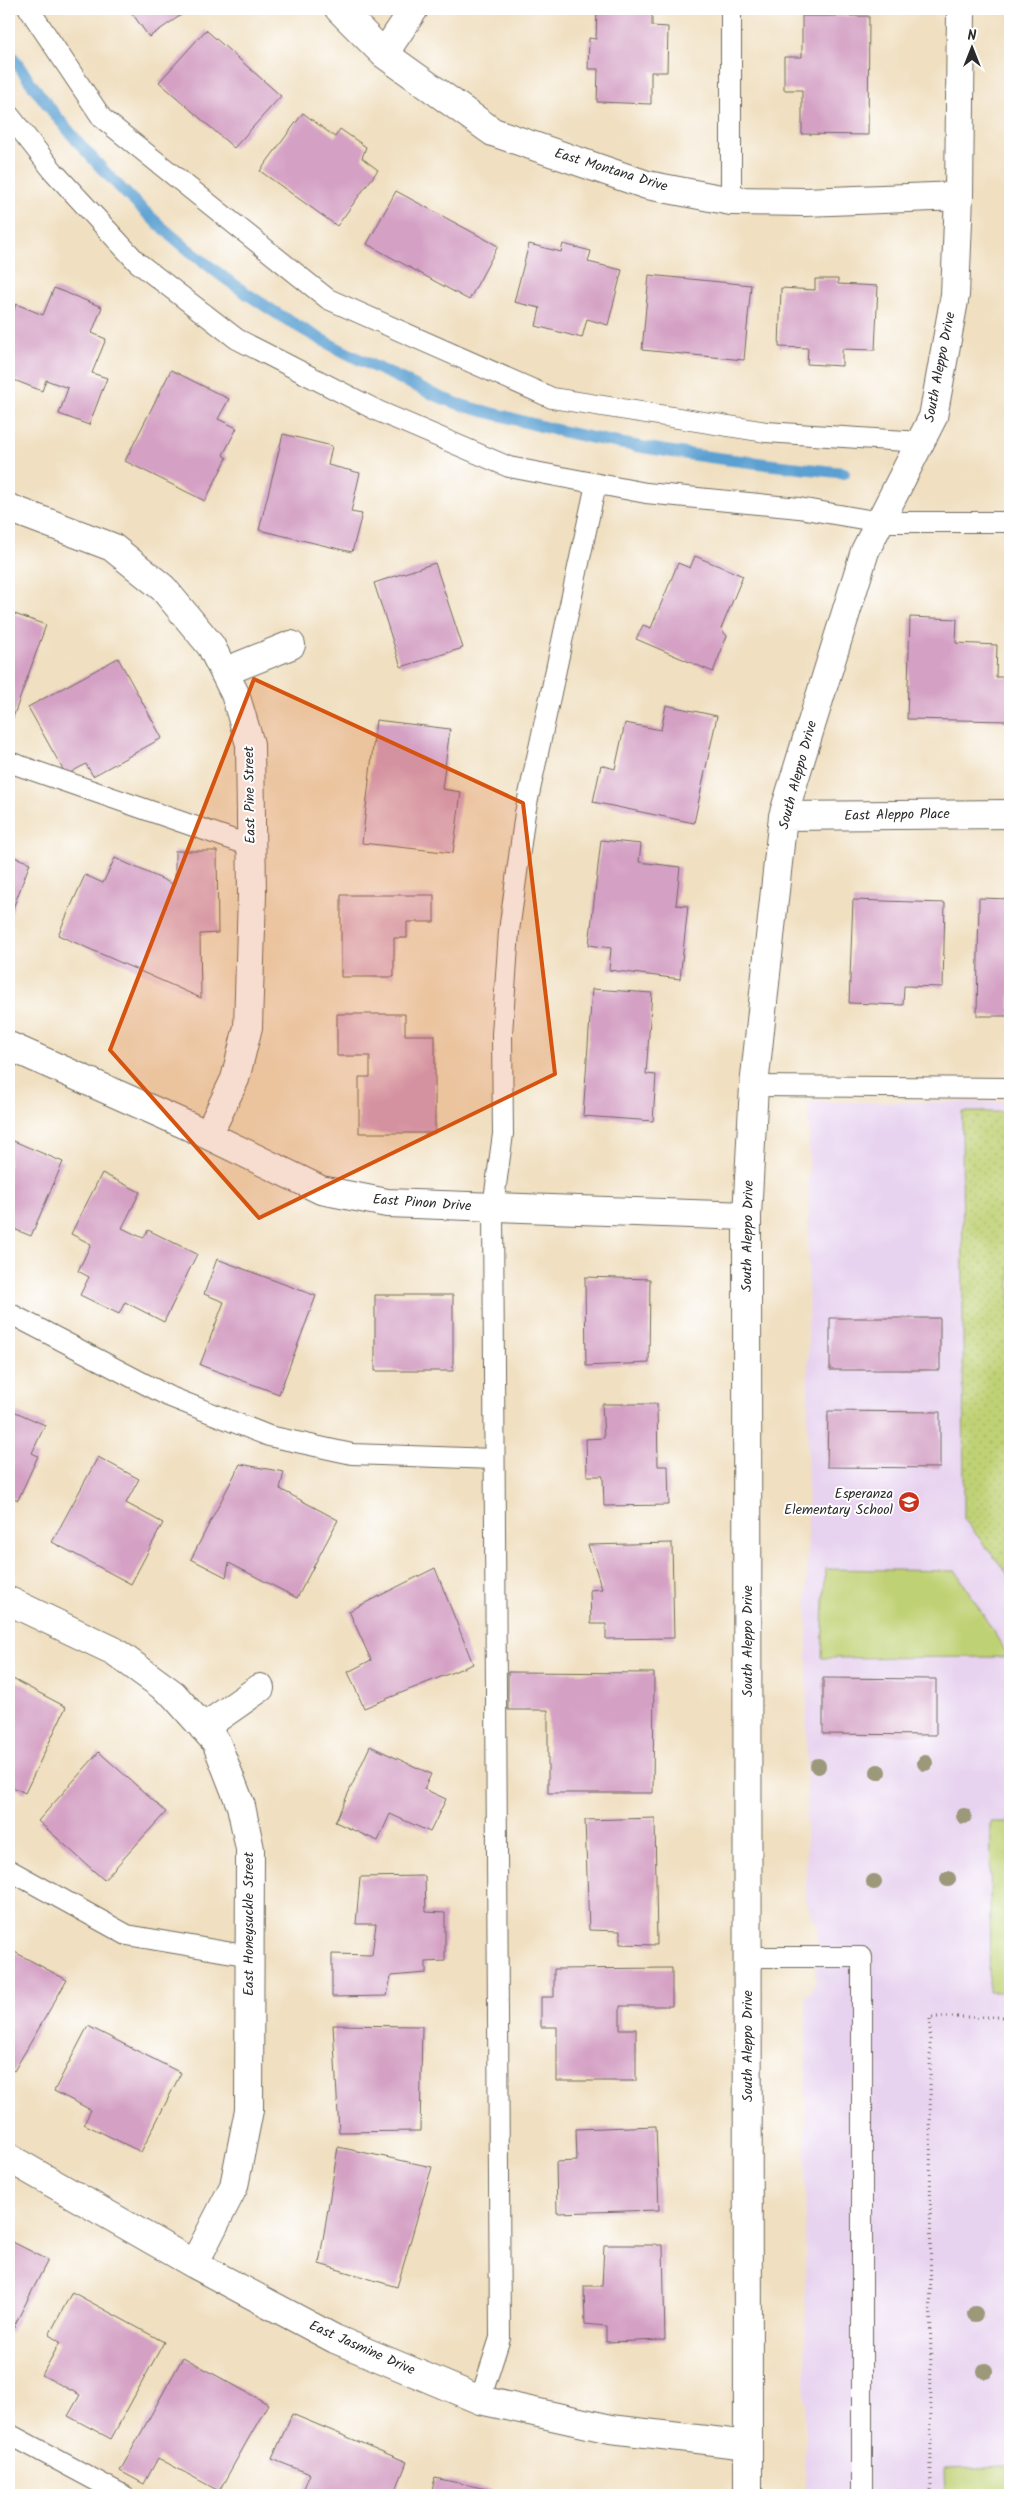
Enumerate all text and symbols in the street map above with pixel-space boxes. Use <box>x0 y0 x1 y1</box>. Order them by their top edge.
north arrow <box>946 22 996 72</box>
text: N <box>968 25 977 47</box>
street label: East Montana Drive <box>552 142 671 198</box>
street label: South Aleppo Drive <box>919 309 962 424</box>
street label: South Aleppo Drive <box>773 717 823 832</box>
street label: East Pine Street <box>238 745 262 844</box>
street label: East Aleppo Place <box>844 803 951 827</box>
street label: South Aleppo Drive <box>736 1179 760 1292</box>
street label: East Pinon Drive <box>372 1189 473 1217</box>
place label: Esperanza Elementary School <box>784 1483 894 1521</box>
school or university icon: Esperanza Elementary School <box>897 1490 921 1514</box>
street label: South Aleppo Drive <box>737 1584 759 1697</box>
street label: East Honeysuckle Street <box>238 1851 260 1996</box>
street label: South Aleppo Drive <box>737 1989 759 2102</box>
street label: East Jasmine Drive <box>306 2315 419 2381</box>

